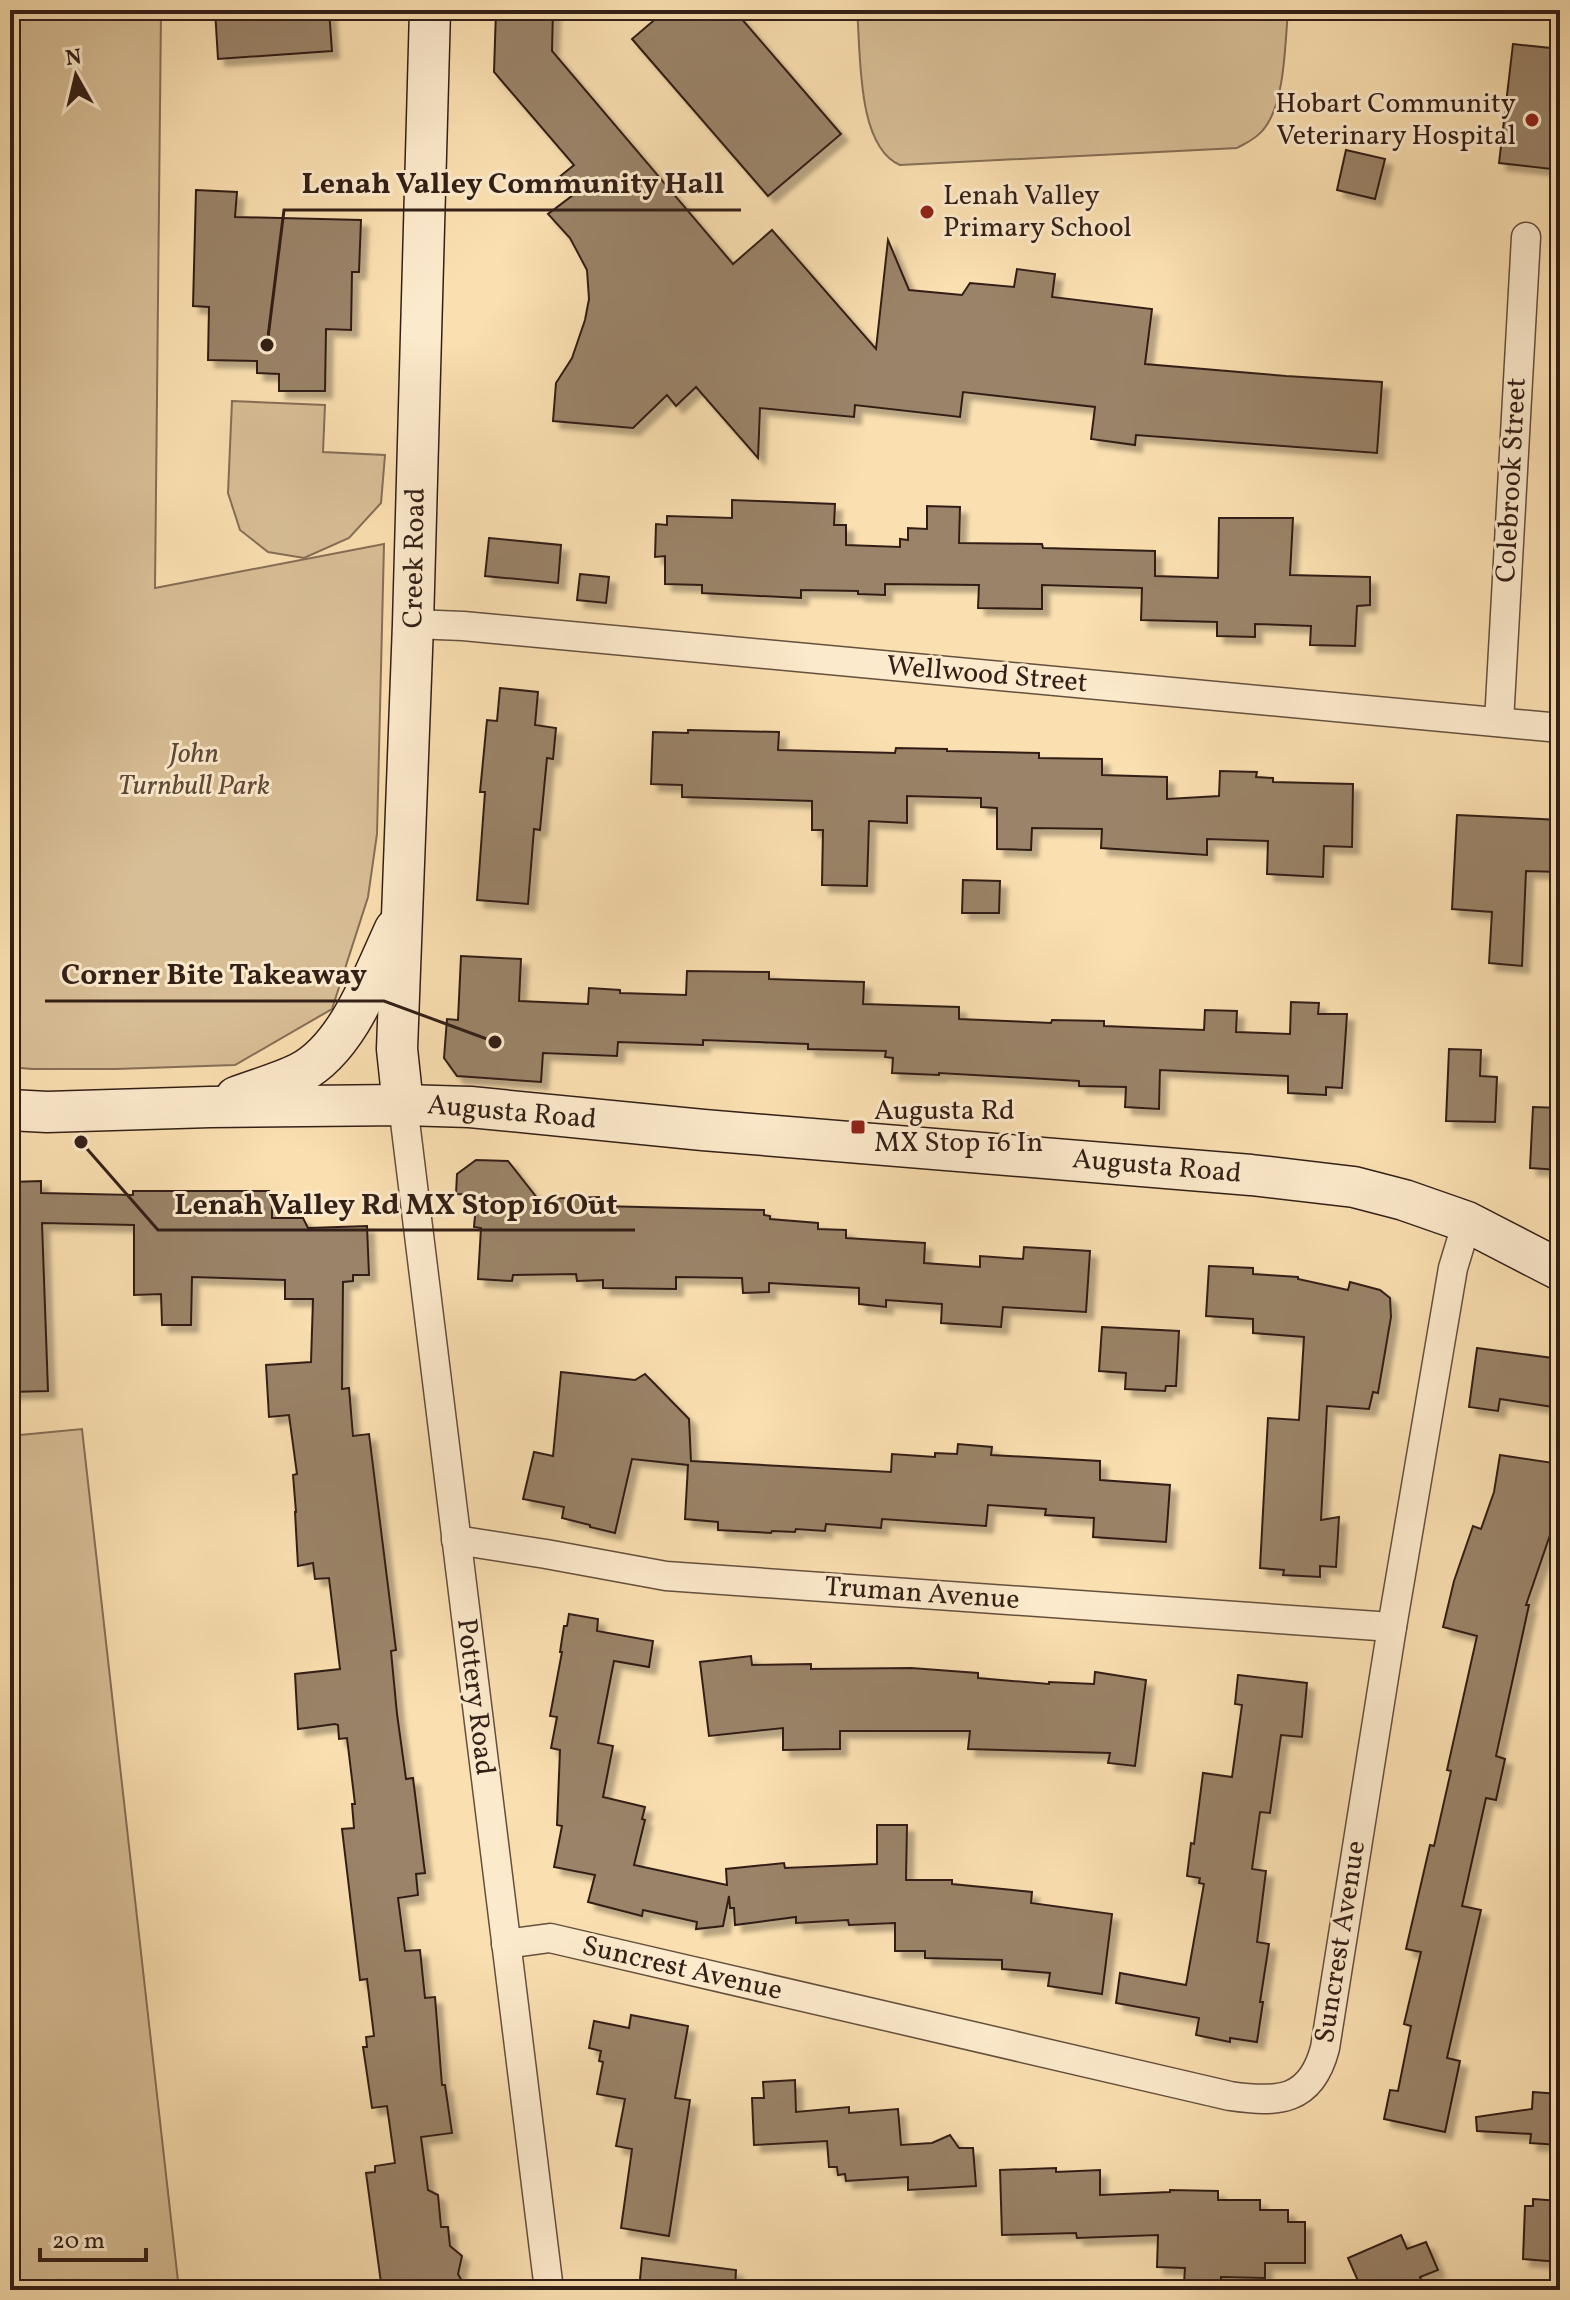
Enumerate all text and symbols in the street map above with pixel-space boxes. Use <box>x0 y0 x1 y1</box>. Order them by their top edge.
north arrow <box>36 36 116 116</box>
text: N <box>63 42 84 75</box>
place label: Hobart Community Veterinary Hospital <box>1275 85 1516 156</box>
marker: Hobart Community Veterinary Hospital <box>1523 111 1541 129</box>
callout: Lenah Valley Community Hall <box>284 156 741 210</box>
text: Lenah Valley Community Hall <box>302 164 724 206</box>
place label: Lenah Valley Primary School <box>943 177 1132 248</box>
marker: Lenah Valley Primary School <box>918 203 936 221</box>
street label: Colebrook Street <box>1487 376 1537 584</box>
street label: Creek Road <box>394 487 436 629</box>
street label: Wellwood Street <box>885 647 1089 703</box>
park label: John Turnbull Park <box>118 735 270 806</box>
callout: Corner Bite Takeaway <box>45 947 384 1001</box>
text: Corner Bite Takeaway <box>61 955 367 997</box>
street label: Augusta Road <box>426 1086 598 1140</box>
place label: Augusta Rd MX Stop 16 In <box>874 1092 1043 1163</box>
marker: Augusta Rd MX Stop 16 In <box>849 1118 867 1136</box>
street label: Augusta Road <box>1071 1140 1243 1194</box>
callout: Lenah Valley Rd MX Stop 16 Out <box>158 1176 635 1230</box>
text: Lenah Valley Rd MX Stop 16 Out <box>174 1185 618 1227</box>
street label: Truman Avenue <box>823 1568 1021 1620</box>
street label: Pottery Road <box>446 1616 504 1778</box>
street label: Suncrest Avenue <box>1306 1838 1376 2046</box>
street label: Suncrest Avenue <box>578 1927 786 2011</box>
scale bar <box>40 2212 146 2262</box>
text: 20 m <box>52 2225 105 2259</box>

